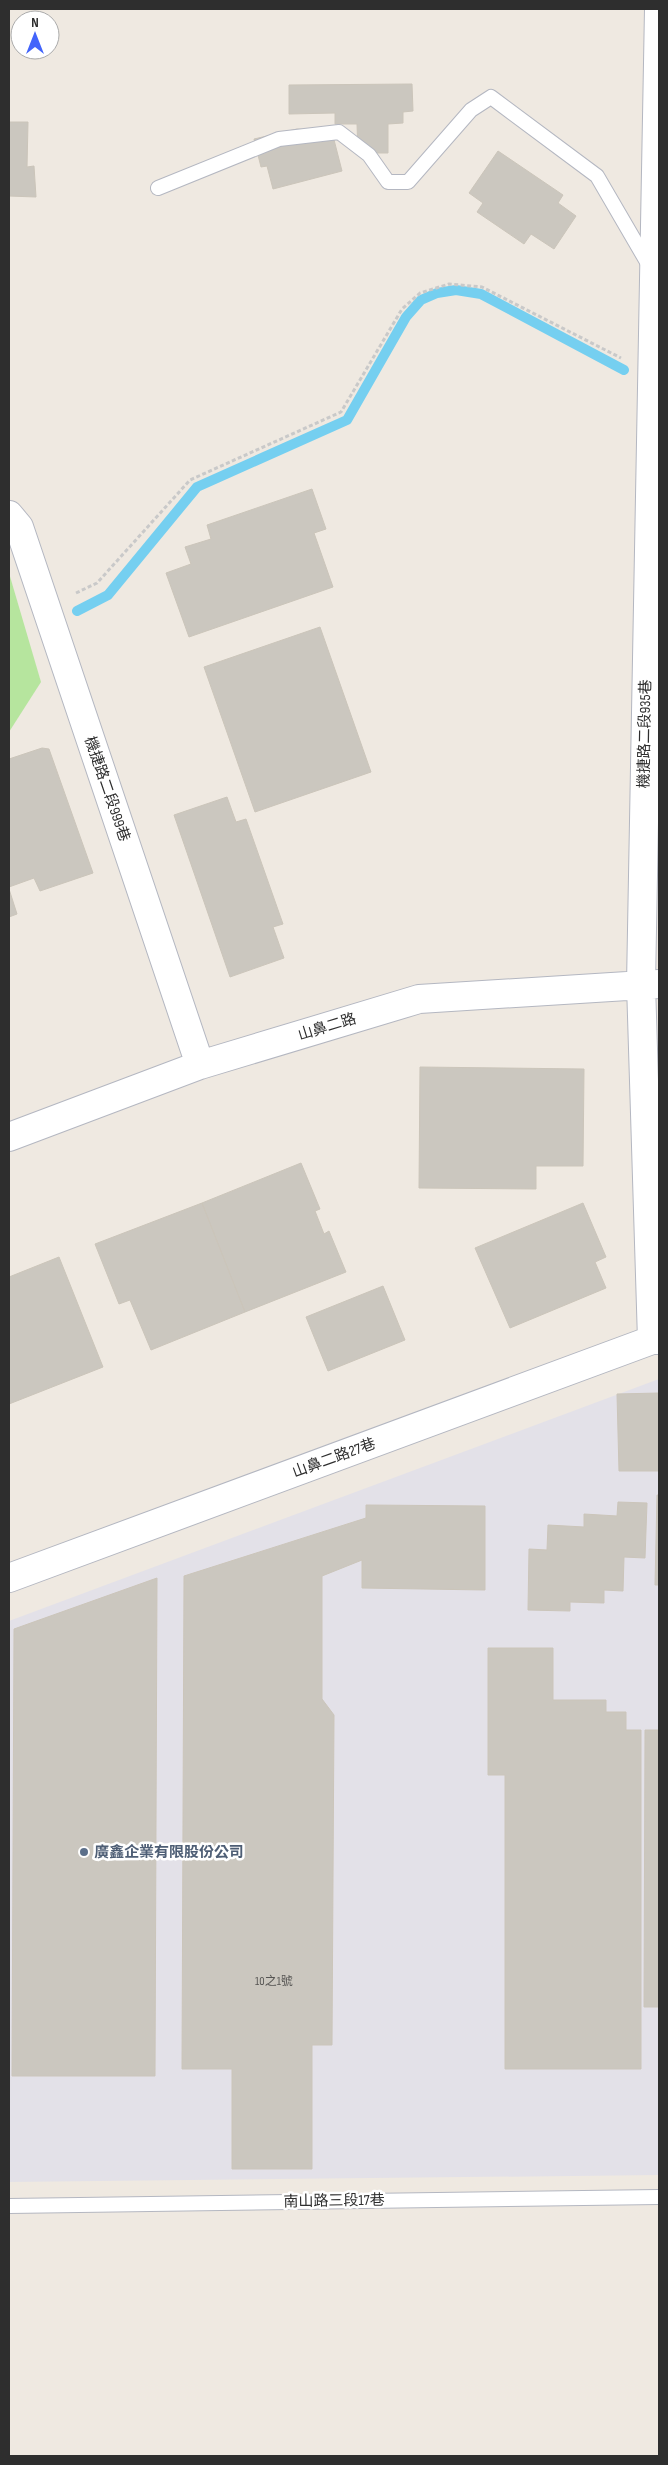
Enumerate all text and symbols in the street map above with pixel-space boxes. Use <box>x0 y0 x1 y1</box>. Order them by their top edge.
north arrow <box>10 10 60 60</box>
text: N <box>31 14 39 31</box>
street label: 機捷路二段935巷 <box>635 679 655 789</box>
street label: 機捷路二段999巷 <box>80 734 134 844</box>
street label: 山鼻二路 <box>296 1009 358 1045</box>
street label: 山鼻二路27巷 <box>290 1434 378 1482</box>
place label: 廣鑫企業有限股份公司 <box>94 1843 244 1862</box>
marker: 廣鑫企業有限股份公司 <box>78 1846 90 1858</box>
house number: 10之1號 <box>255 1974 293 1989</box>
street label: 南山路三段17巷 <box>283 2191 385 2211</box>

